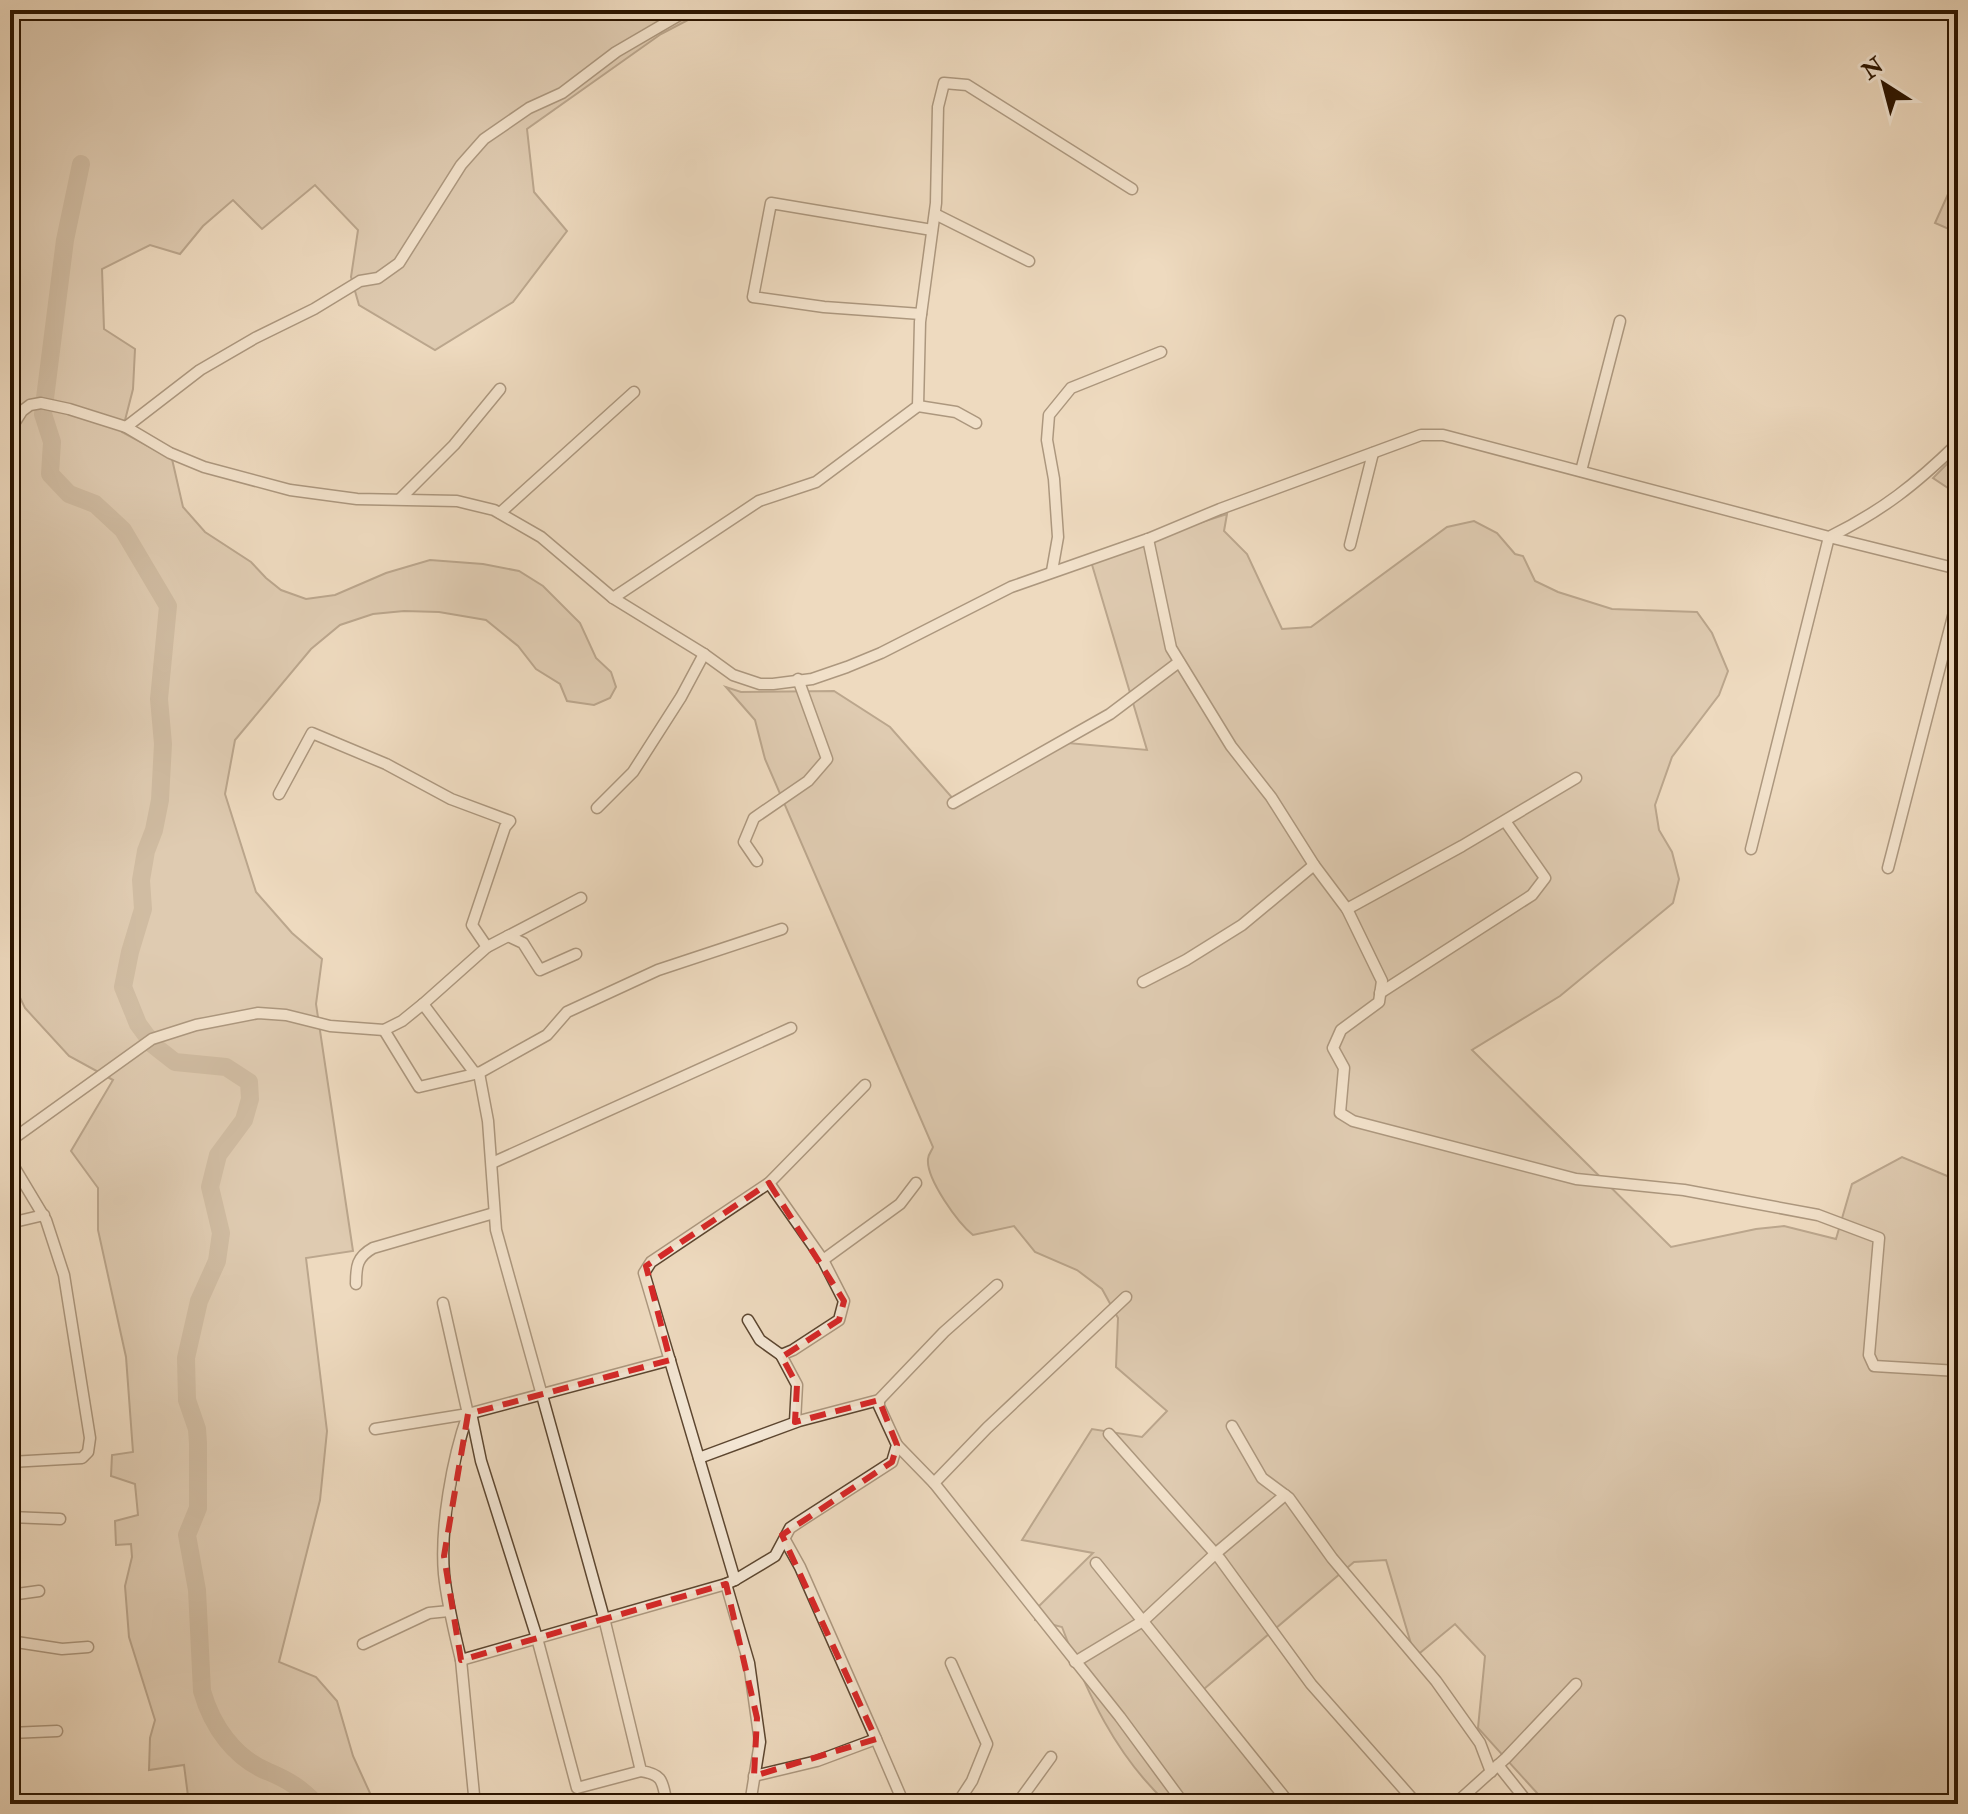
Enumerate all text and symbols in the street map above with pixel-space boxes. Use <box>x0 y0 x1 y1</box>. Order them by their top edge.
north arrow <box>1844 44 1924 124</box>
text: N <box>1856 51 1889 86</box>

